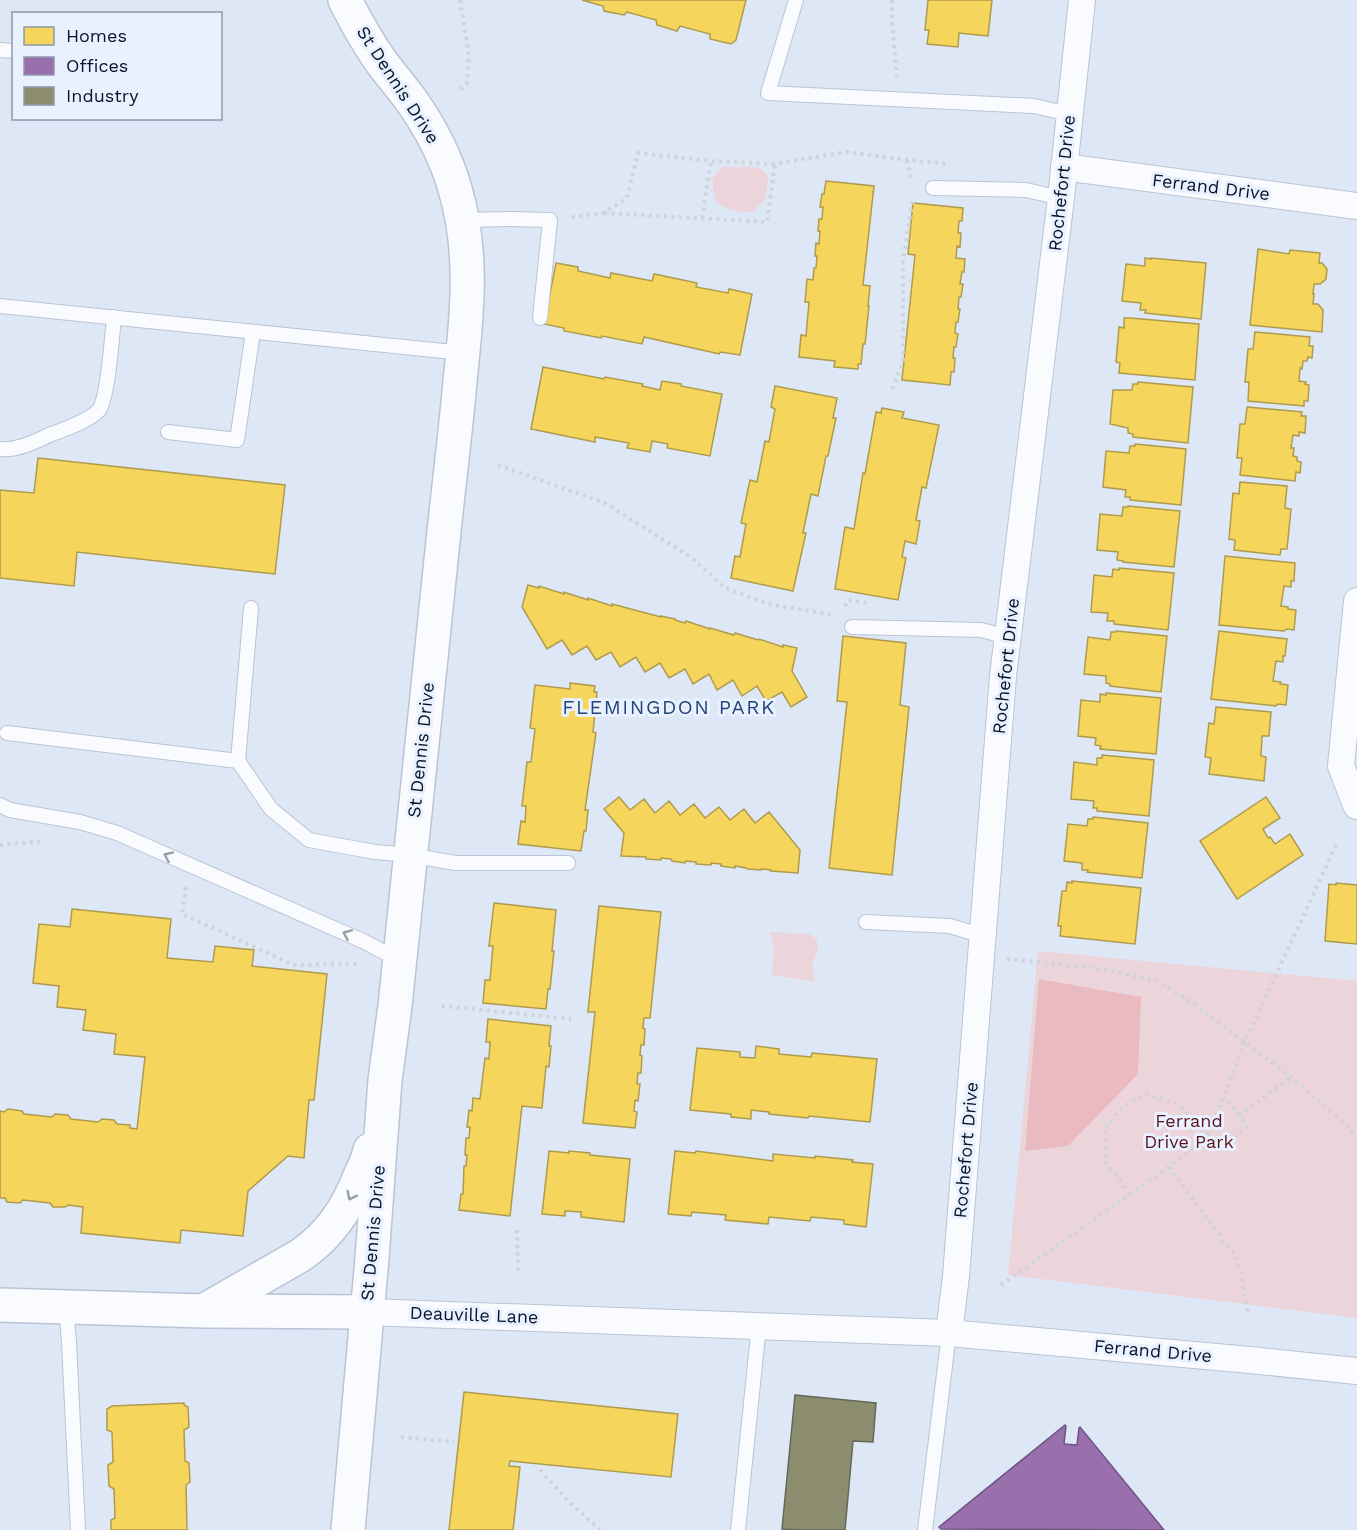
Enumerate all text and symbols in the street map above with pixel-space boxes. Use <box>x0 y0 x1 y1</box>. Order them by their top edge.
legend <box>12 12 222 120</box>
street label: St Dennis Drive <box>353 22 444 147</box>
text: Homes <box>66 25 127 46</box>
text: Offices <box>66 55 128 76</box>
text: Industry <box>66 85 139 106</box>
street label: Rochefort Drive <box>1044 114 1079 252</box>
street label: Ferrand Drive <box>1151 169 1271 204</box>
street label: Rochefort Drive <box>988 597 1023 735</box>
street label: St Dennis Drive <box>403 681 438 819</box>
district label: FLEMINGDON PARK <box>562 695 776 719</box>
one-way arrow <box>164 851 175 863</box>
one-way arrow <box>342 929 353 941</box>
street label: Rochefort Drive <box>949 1081 982 1219</box>
park label: Ferrand Drive Park <box>1144 1110 1234 1152</box>
street label: St Dennis Drive <box>356 1164 389 1302</box>
one-way arrow <box>347 1190 358 1201</box>
street label: Deauville Lane <box>409 1302 539 1327</box>
street label: Ferrand Drive <box>1093 1335 1213 1366</box>

